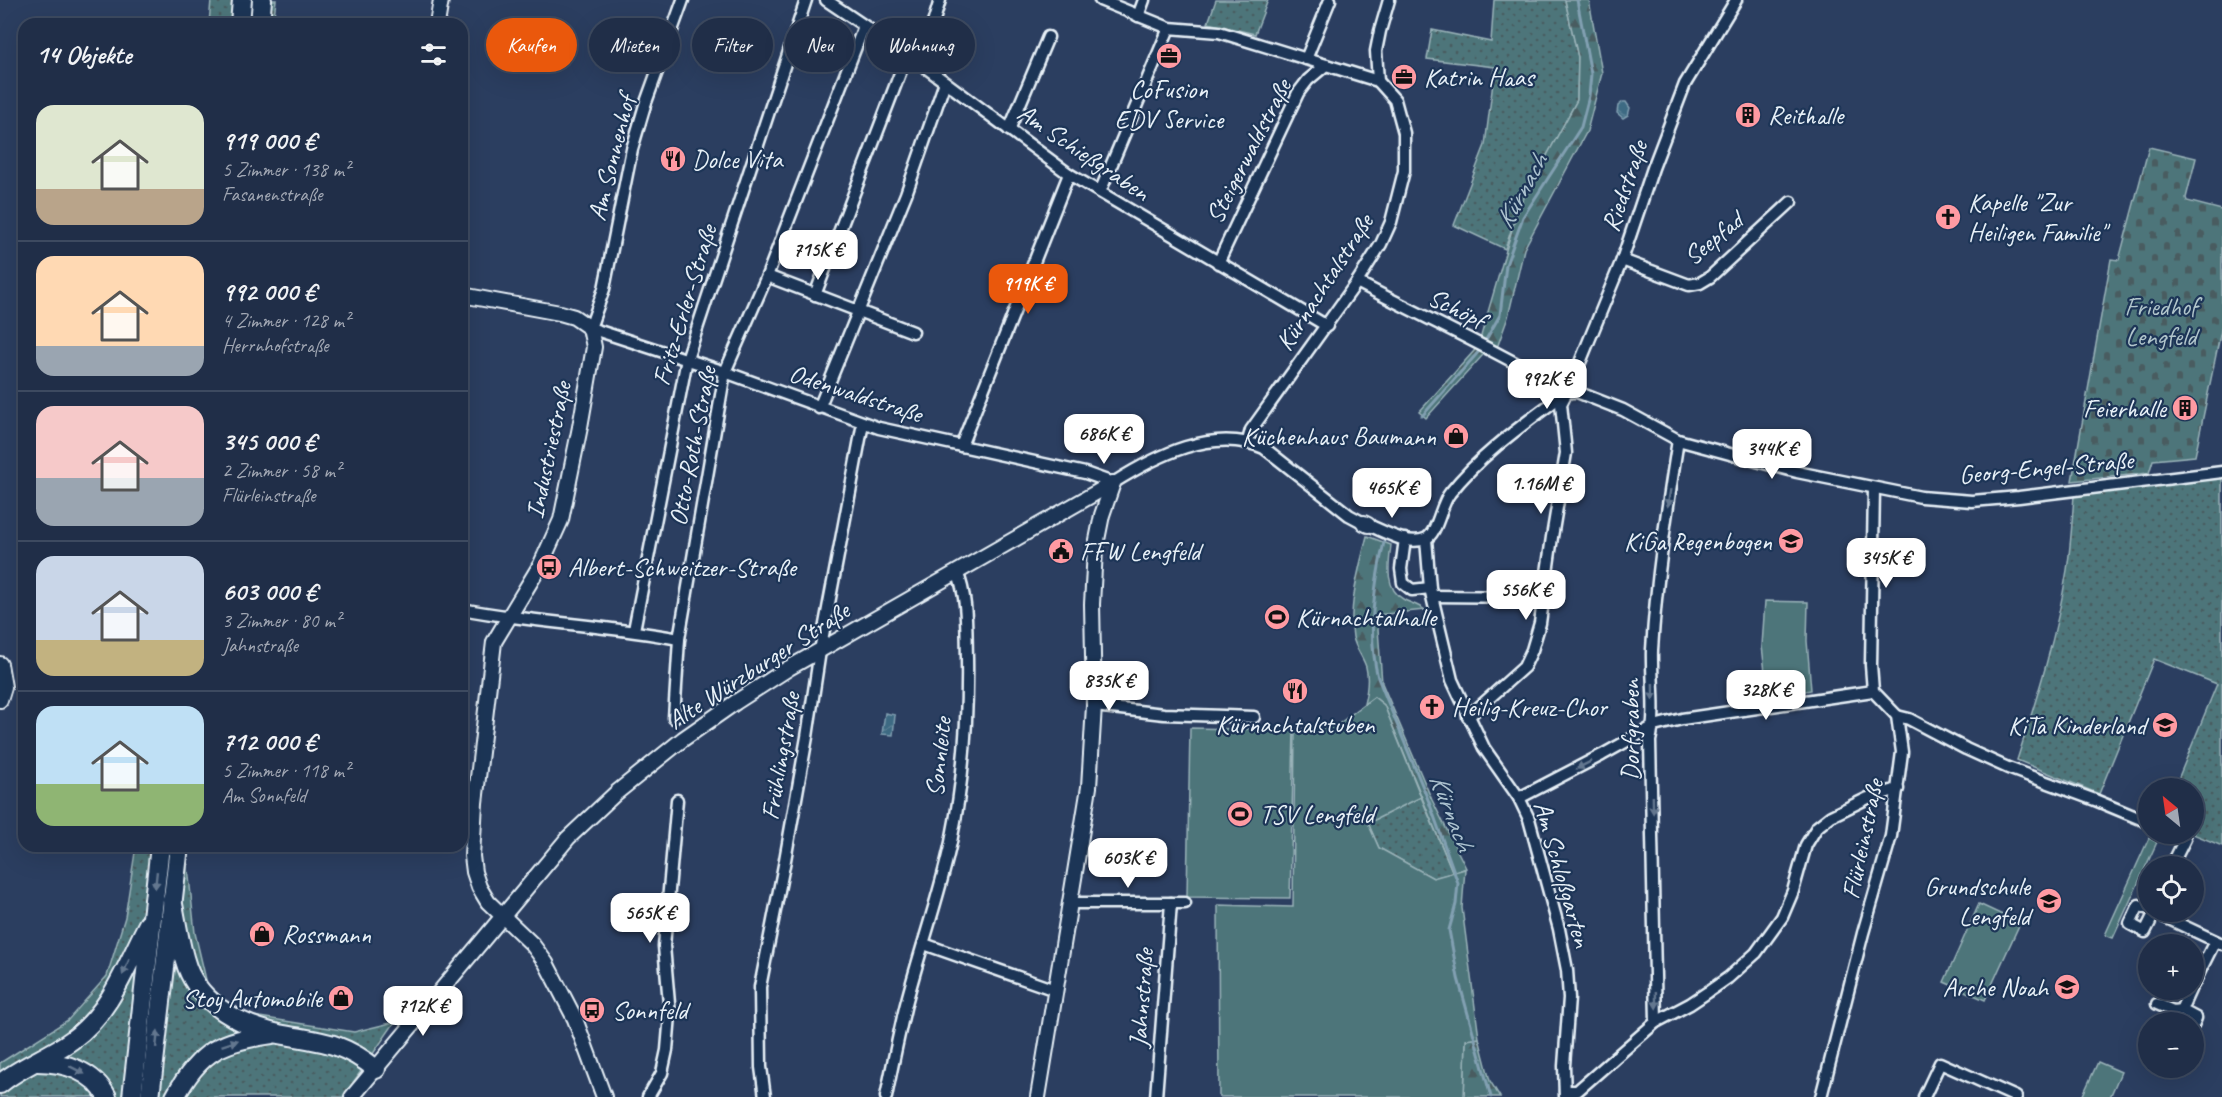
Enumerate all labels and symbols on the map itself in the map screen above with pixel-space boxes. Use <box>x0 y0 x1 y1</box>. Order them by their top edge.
office icon: CoFusion EDV Service <box>1154 41 1184 71</box>
place label: Katrin Haas <box>1424 61 1536 94</box>
office icon: Katrin Haas <box>1389 62 1419 92</box>
street label: Steigerwaldstraße <box>1198 71 1300 229</box>
place label: CoFusion EDV Service <box>1115 73 1225 136</box>
street label: Am Sonnenhof <box>580 86 644 224</box>
street label: Am Schießgraben <box>1011 96 1157 209</box>
place label: Reithalle <box>1768 99 1846 132</box>
building icon: Reithalle <box>1733 100 1763 130</box>
street label: Riedstraße <box>1594 134 1656 236</box>
place label: Dolce Vita <box>692 143 784 176</box>
restaurant icon: Dolce Vita <box>658 144 688 174</box>
water label: Kürnach <box>1487 146 1556 234</box>
place label: Kapelle "Zur Heiligen Familie" <box>1968 186 2110 249</box>
street label: Seepfad <box>1677 202 1753 272</box>
church icon: Kapelle "Zur Heiligen Familie" <box>1933 202 1963 232</box>
street label: Kürnachtalstraße <box>1268 206 1382 357</box>
street label: Fritz-Erler-Straße <box>644 218 725 389</box>
pin: 715K € <box>769 230 867 281</box>
pin: 919K € <box>979 264 1077 315</box>
street label: Schöpf <box>1423 281 1496 339</box>
park label: Friedhof Lengfeld <box>2124 290 2203 353</box>
street label: Odenwaldstraße <box>785 356 929 431</box>
pin: 992K € <box>1498 359 1596 410</box>
street label: Otto-Roth-Straße <box>661 361 725 528</box>
street label: Industriestraße <box>518 376 580 521</box>
place label: Feierhalle <box>2083 392 2168 425</box>
building icon: Feierhalle <box>2170 393 2200 423</box>
pin: 686K € <box>1055 414 1153 465</box>
place label: Küchenhaus Baumann <box>1242 420 1436 453</box>
shop icon: Küchenhaus Baumann <box>1441 421 1471 451</box>
pin: 344K € <box>1723 429 1821 480</box>
street label: Georg-Engel-Straße <box>1958 443 2137 492</box>
pin: 1.16M € <box>1486 464 1596 515</box>
pin: 465K € <box>1343 468 1441 519</box>
one-way arrow <box>1664 489 1673 508</box>
place label: KiGa Regenbogen <box>1624 525 1772 558</box>
school or university icon: KiGa Regenbogen <box>1776 526 1806 556</box>
place label: FFW Lengfeld <box>1080 535 1204 568</box>
public building icon: FFW Lengfeld <box>1046 536 1076 566</box>
pin: 345K € <box>1837 538 1935 589</box>
place label: Albert-Schweitzer-Straße <box>568 551 798 584</box>
bus stop icon: Albert-Schweitzer-Straße <box>534 552 564 582</box>
pin: 556K € <box>1477 570 1575 621</box>
street label: Alte Würzburger Straße <box>661 593 858 737</box>
place label: Kürnachtalhalle <box>1296 601 1439 634</box>
sports icon: Kürnachtalhalle <box>1262 602 1292 632</box>
pin: 835K € <box>1060 661 1158 712</box>
pin: 328K € <box>1717 670 1815 721</box>
restaurant icon: Kürnachtalstuben <box>1280 676 1310 706</box>
street label: Dorfgraben <box>1614 678 1647 781</box>
one-way arrow <box>1648 683 1657 702</box>
street label: Frühlingstraße <box>753 687 808 822</box>
place label: Heilig-Kreuz-Chor <box>1452 691 1608 724</box>
church icon: Heilig-Kreuz-Chor <box>1417 692 1447 722</box>
place label: Kürnachtalstuben <box>1216 708 1376 741</box>
place label: KiTa Kinderland <box>2008 709 2150 742</box>
school or university icon: KiTa Kinderland <box>2150 710 2180 740</box>
street label: Sonnleite <box>918 713 959 798</box>
one-way arrow <box>1576 760 1593 770</box>
water label: Kürnach <box>1422 769 1483 858</box>
street label: Flürleinstraße <box>1834 774 1892 902</box>
north arrow <box>2138 778 2204 844</box>
one-way arrow <box>1648 796 1657 815</box>
street label: Am Schloßgarten <box>1526 797 1599 952</box>
place label: TSV Lengfeld <box>1260 798 1378 831</box>
sports icon: TSV Lengfeld <box>1225 799 1255 829</box>
pin: 603K € <box>1079 838 1177 889</box>
place label: Grundschule Lengfeld <box>1924 870 2034 933</box>
one-way arrow <box>151 871 161 890</box>
school or university icon: Grundschule Lengfeld <box>2034 886 2064 916</box>
pin: 565K € <box>601 893 699 944</box>
place label: Rossmann <box>282 918 371 951</box>
shop icon: Rossmann <box>247 919 277 949</box>
street label: Jahnstraße <box>1121 945 1162 1051</box>
one-way arrow <box>121 958 131 976</box>
place label: Arche Noah <box>1943 971 2050 1004</box>
school or university icon: Arche Noah <box>2052 972 2082 1002</box>
place label: Stoy Automobile <box>182 982 324 1015</box>
shop icon: Stoy Automobile <box>326 983 356 1013</box>
pin: 712K € <box>374 986 472 1037</box>
one-way arrow <box>1651 991 1661 1010</box>
place label: Sonnfeld <box>612 994 691 1027</box>
bus stop icon: Sonnfeld <box>577 995 607 1025</box>
one-way arrow <box>152 1029 161 1048</box>
one-way arrow <box>221 1038 239 1047</box>
one-way arrow <box>69 1065 86 1075</box>

